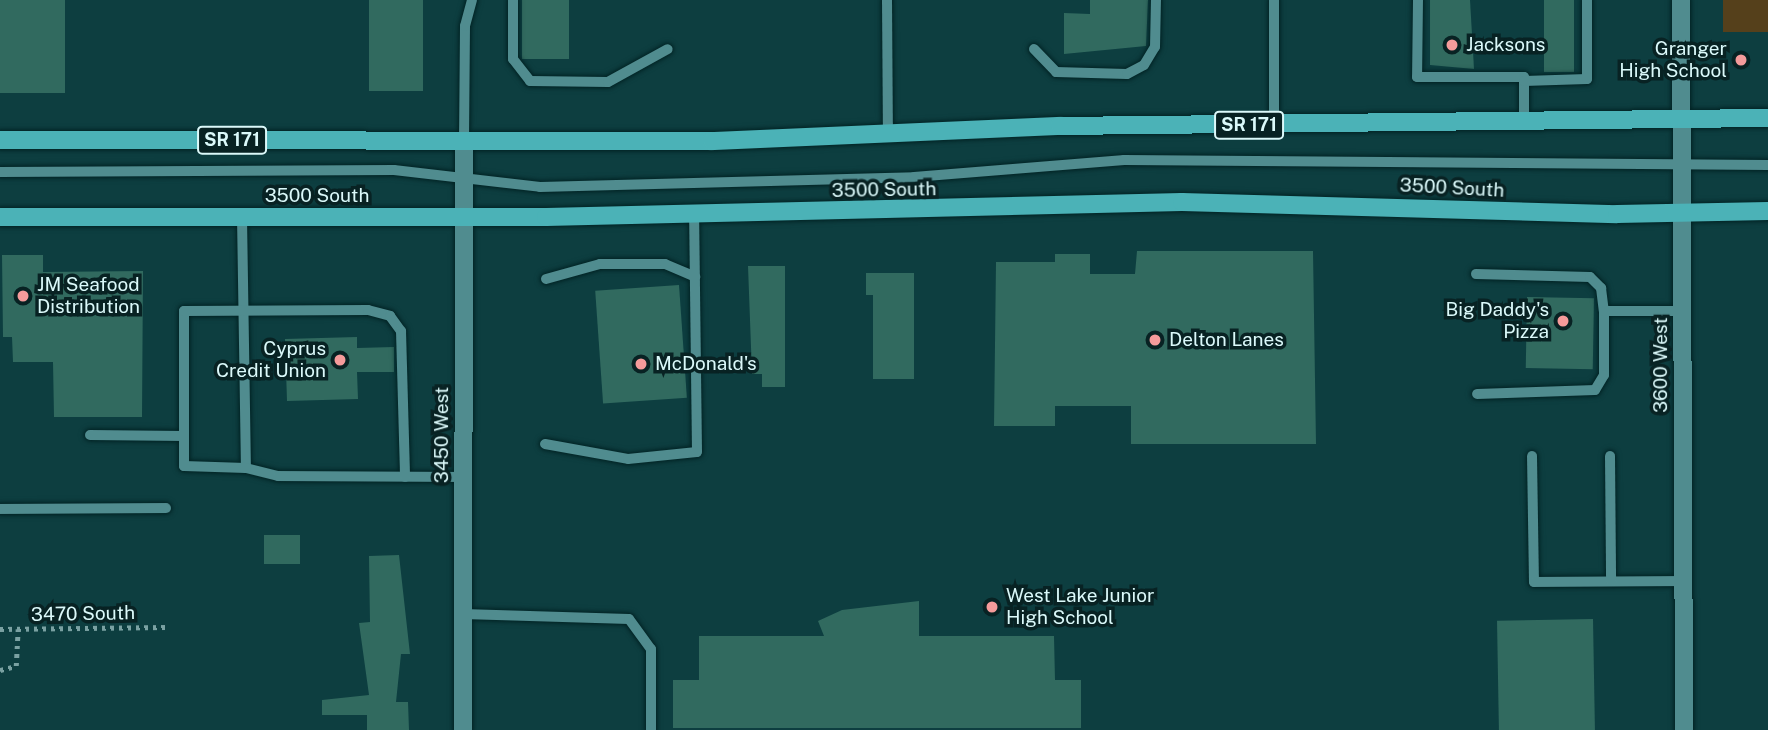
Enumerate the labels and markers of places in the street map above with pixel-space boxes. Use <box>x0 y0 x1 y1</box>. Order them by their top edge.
place label: Jacksons <box>1466 34 1545 56</box>
marker: Jacksons <box>1444 37 1460 53</box>
place label: Granger High School <box>1619 38 1727 82</box>
marker: Granger High School <box>1733 52 1749 68</box>
place label: JM Seafood Distribution <box>37 274 140 318</box>
marker: JM Seafood Distribution <box>15 288 31 304</box>
place label: Big Daddy's Pizza <box>1446 299 1549 343</box>
marker: Big Daddy's Pizza <box>1555 313 1571 329</box>
place label: Delton Lanes <box>1169 329 1284 351</box>
marker: Delton Lanes <box>1147 332 1163 348</box>
place label: Cyprus Credit Union <box>216 338 326 382</box>
marker: Cyprus Credit Union <box>332 352 348 368</box>
place label: McDonald's <box>655 353 757 375</box>
marker: McDonald's <box>633 356 649 372</box>
place label: West Lake Junior High School <box>1006 585 1155 629</box>
marker: West Lake Junior High School <box>984 599 1000 615</box>

